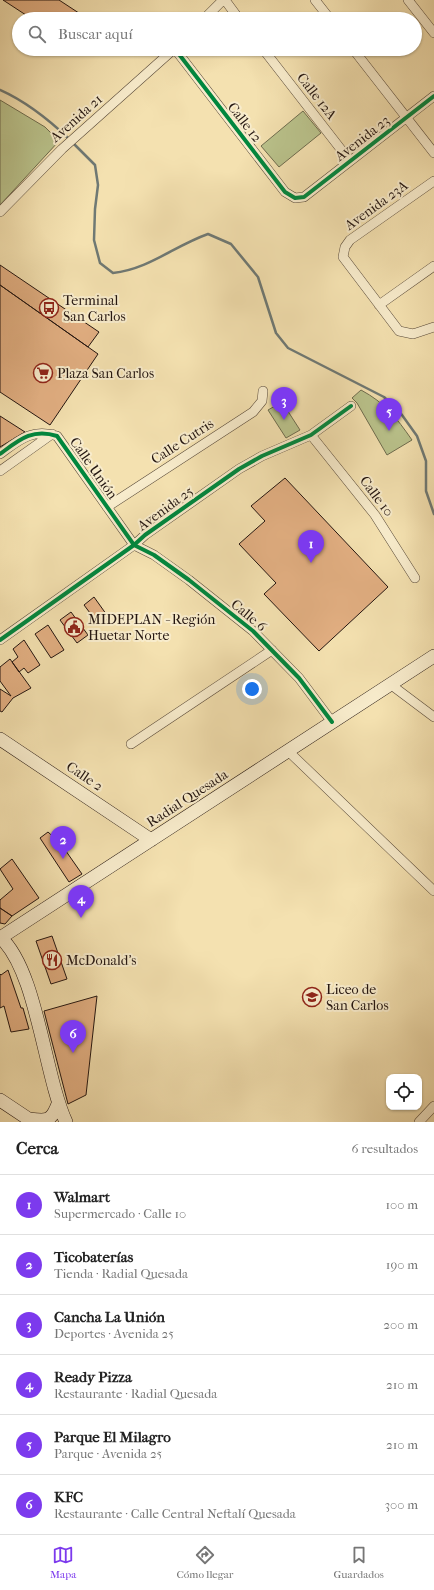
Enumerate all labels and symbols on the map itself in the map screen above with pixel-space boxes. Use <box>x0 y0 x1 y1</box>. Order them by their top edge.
street label: Calle 12A <box>293 70 341 124</box>
street label: Avenida 21 <box>46 91 106 147</box>
street label: Calle 12 <box>224 99 265 146</box>
street label: Avenida 23 <box>331 112 393 166</box>
street label: Avenida 23A <box>341 176 412 235</box>
place label: Terminal San Carlos <box>63 292 126 325</box>
bus stop icon: Terminal San Carlos <box>38 297 60 319</box>
supermarket icon: Plaza San Carlos <box>32 362 54 384</box>
place label: Plaza San Carlos <box>57 365 154 382</box>
pin: 3 <box>271 387 297 420</box>
pin: 5 <box>376 398 402 431</box>
street label: Calle Cutris <box>148 415 217 468</box>
street label: Calle Unión <box>66 434 121 503</box>
street label: Calle 10 <box>356 473 397 520</box>
street label: Avenida 25 <box>133 482 197 535</box>
pin: 1 <box>298 530 324 563</box>
street label: Calle 6 <box>227 596 270 635</box>
place label: MIDEPLAN - Región Huetar Norte <box>88 611 215 644</box>
public building icon: MIDEPLAN - Región Huetar Norte <box>63 616 85 638</box>
your location <box>242 679 262 699</box>
street label: Calle 2 <box>63 758 106 795</box>
street label: Radial Quesada <box>144 766 231 831</box>
pin: 2 <box>50 826 76 859</box>
pin: 4 <box>68 885 94 918</box>
restaurant icon: McDonald's <box>41 949 63 971</box>
place label: McDonald's <box>66 952 137 969</box>
place label: Liceo de San Carlos <box>326 981 389 1014</box>
school or university icon: Liceo de San Carlos <box>301 986 323 1008</box>
pin: 6 <box>60 1020 86 1053</box>

